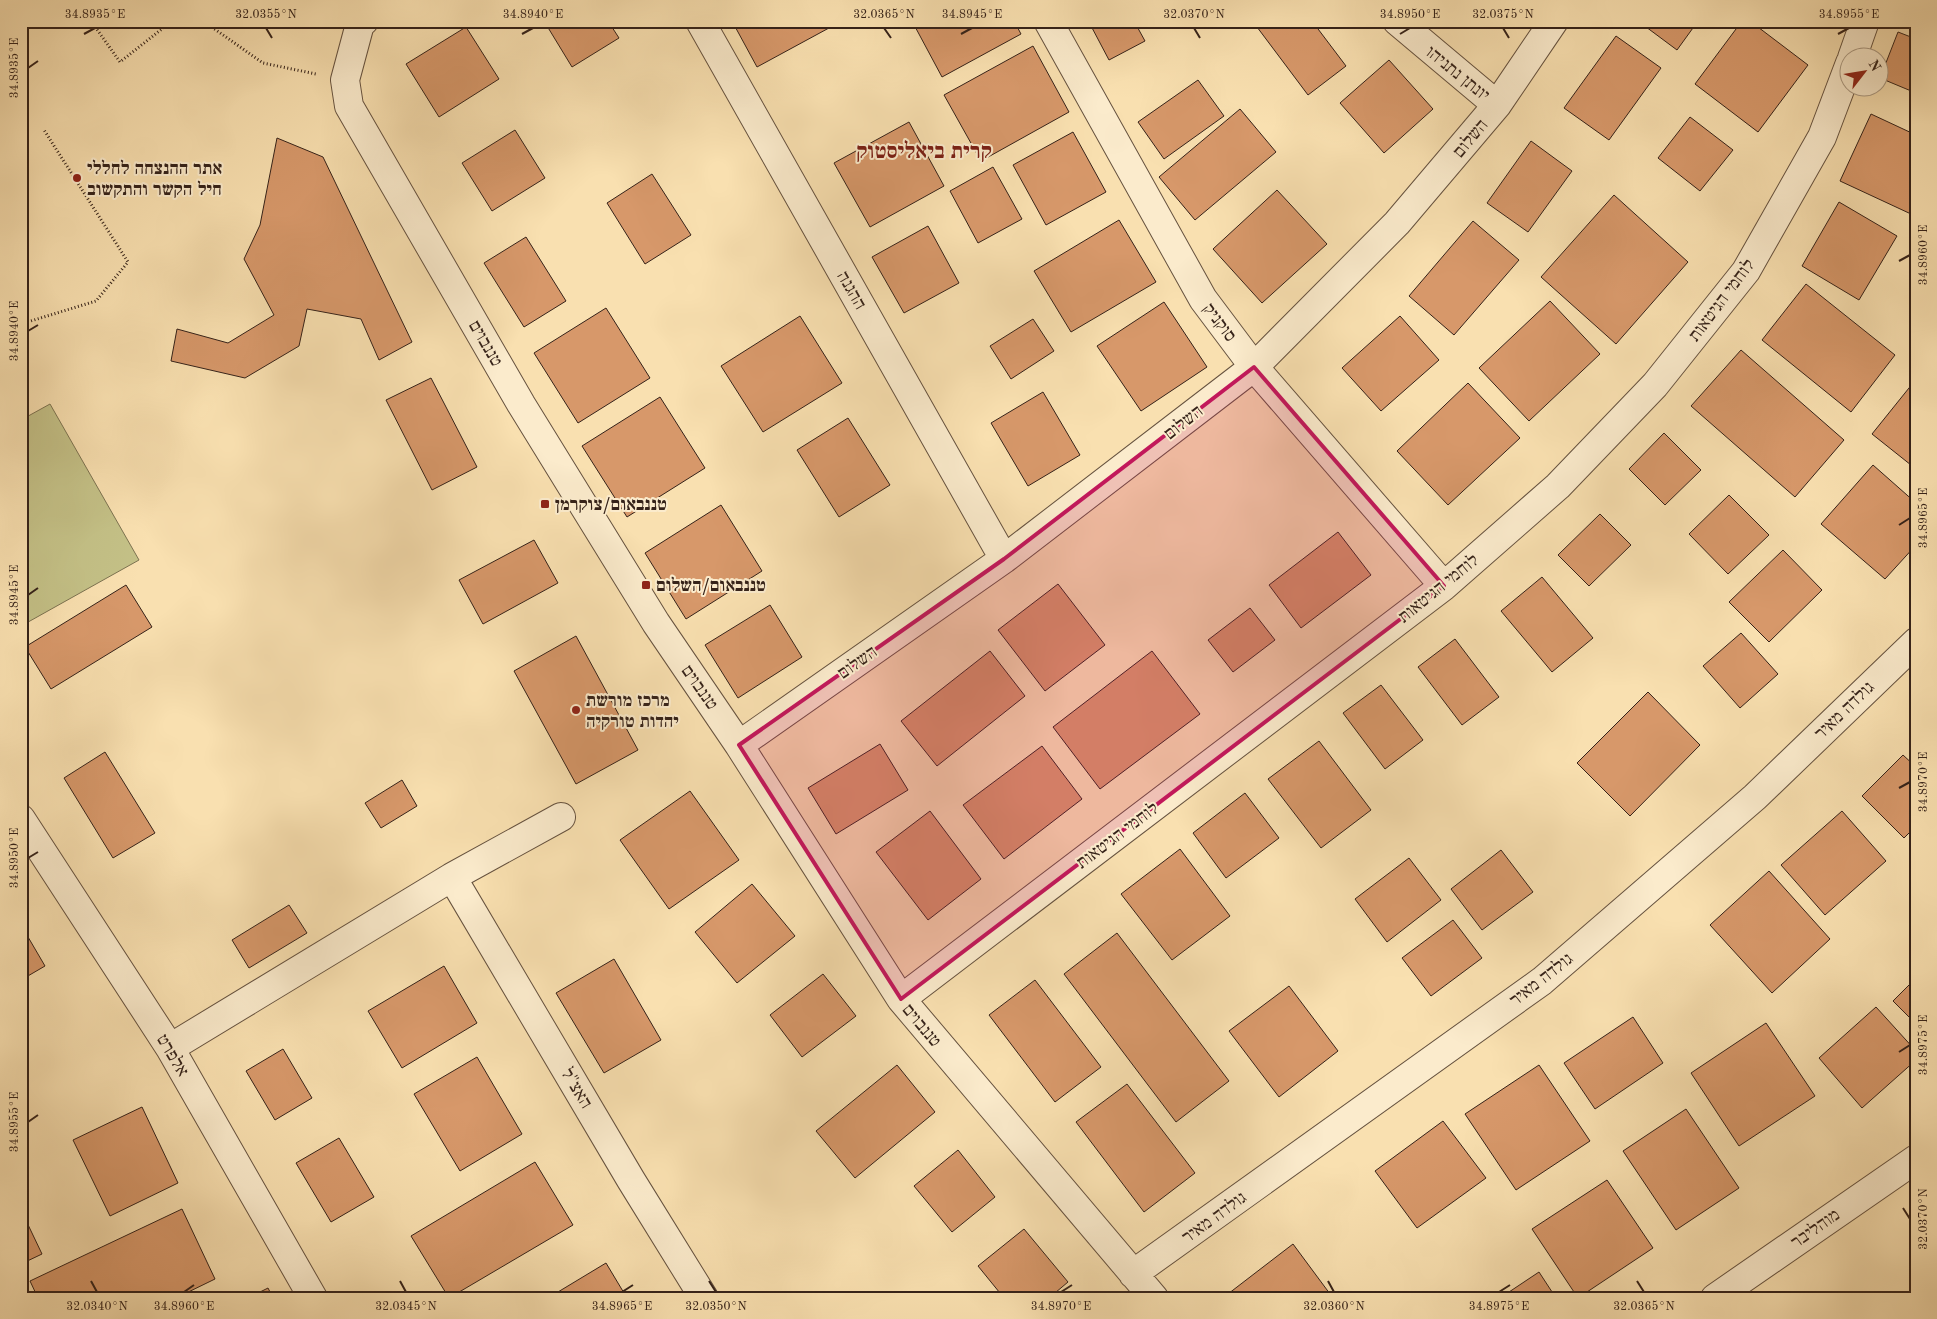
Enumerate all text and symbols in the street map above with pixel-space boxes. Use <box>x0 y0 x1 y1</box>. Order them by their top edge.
text: 34.8935°E <box>65 8 125 21</box>
text: 32.0355°N <box>235 8 297 21</box>
text: 32.0365°N <box>853 8 915 21</box>
text: 34.8945°E <box>942 8 1002 21</box>
text: 34.8950°E <box>1380 8 1440 21</box>
text: 32.0375°N <box>1472 8 1534 21</box>
text: 34.8955°E <box>1819 8 1879 21</box>
text: 34.8940°E <box>503 9 563 21</box>
text: 32.0370°N <box>1163 9 1225 21</box>
text: 34.8935°E <box>8 38 21 98</box>
street label: יונתן נתניהו <box>1422 43 1493 105</box>
north arrow <box>1840 48 1890 98</box>
text: N <box>1866 58 1883 74</box>
street label: השלום <box>1449 115 1492 161</box>
district label: קרית ביאליסטוק <box>856 140 992 163</box>
place label: אתר ההנצחה לחללי חיל הקשר והתקשוב <box>87 159 222 199</box>
marker: אתר ההנצחה לחללי חיל הקשר והתקשוב <box>71 172 83 184</box>
text: 34.8960°E <box>1918 225 1930 285</box>
street label: לוחמי הגיטאות <box>1684 256 1758 345</box>
street label: ההגנה <box>833 268 869 313</box>
street label: סוקניק <box>1199 300 1239 345</box>
text: 34.8940°E <box>9 301 21 361</box>
street label: טננבוים <box>465 317 505 370</box>
street label: השלום <box>1160 401 1206 443</box>
text: 34.8965°E <box>1917 488 1930 548</box>
place label: טננבאום/צוקרמן <box>555 496 667 514</box>
marker: טננבאום/צוקרמן <box>539 498 551 510</box>
street label: לוחמי הגיטאות <box>1394 550 1482 627</box>
text: 34.8945°E <box>8 565 21 625</box>
place label: טננבאום/השלום <box>656 576 766 595</box>
marker: טננבאום/השלום <box>640 579 652 591</box>
street label: השלום <box>834 642 881 683</box>
street label: טננבוים <box>678 662 721 713</box>
street label: גולדה מאיר <box>1811 678 1878 743</box>
place label: מרכז מורשת יהדות טורקיה <box>586 692 679 731</box>
marker: מרכז מורשת יהדות טורקיה <box>570 704 582 716</box>
text: 34.8970°E <box>1918 752 1930 812</box>
street label: לוחמי הגיטאות <box>1073 798 1162 872</box>
text: 34.8950°E <box>8 828 21 888</box>
street label: גולדה מאיר <box>1506 949 1577 1010</box>
street label: טננבוים <box>898 1001 944 1051</box>
text: 34.8975°E <box>1917 1015 1930 1075</box>
street label: אלפרט <box>153 1031 192 1080</box>
street label: האצ"ל <box>557 1065 596 1112</box>
text: 34.8955°E <box>8 1092 21 1152</box>
street label: גולדה מאיר <box>1178 1188 1250 1247</box>
text: 32.0370°N <box>1918 1188 1930 1250</box>
street label: מוהליבר <box>1787 1205 1843 1252</box>
text: 32.0345°N <box>375 1300 437 1313</box>
text: 34.8965°E <box>592 1300 652 1313</box>
text: 32.0350°N <box>685 1300 747 1313</box>
text: 34.8975°E <box>1469 1300 1529 1313</box>
text: 32.0365°N <box>1613 1300 1675 1313</box>
text: 32.0340°N <box>66 1301 128 1313</box>
text: 34.8960°E <box>154 1301 214 1313</box>
text: 34.8970°E <box>1031 1301 1091 1313</box>
text: 32.0360°N <box>1303 1301 1365 1313</box>

